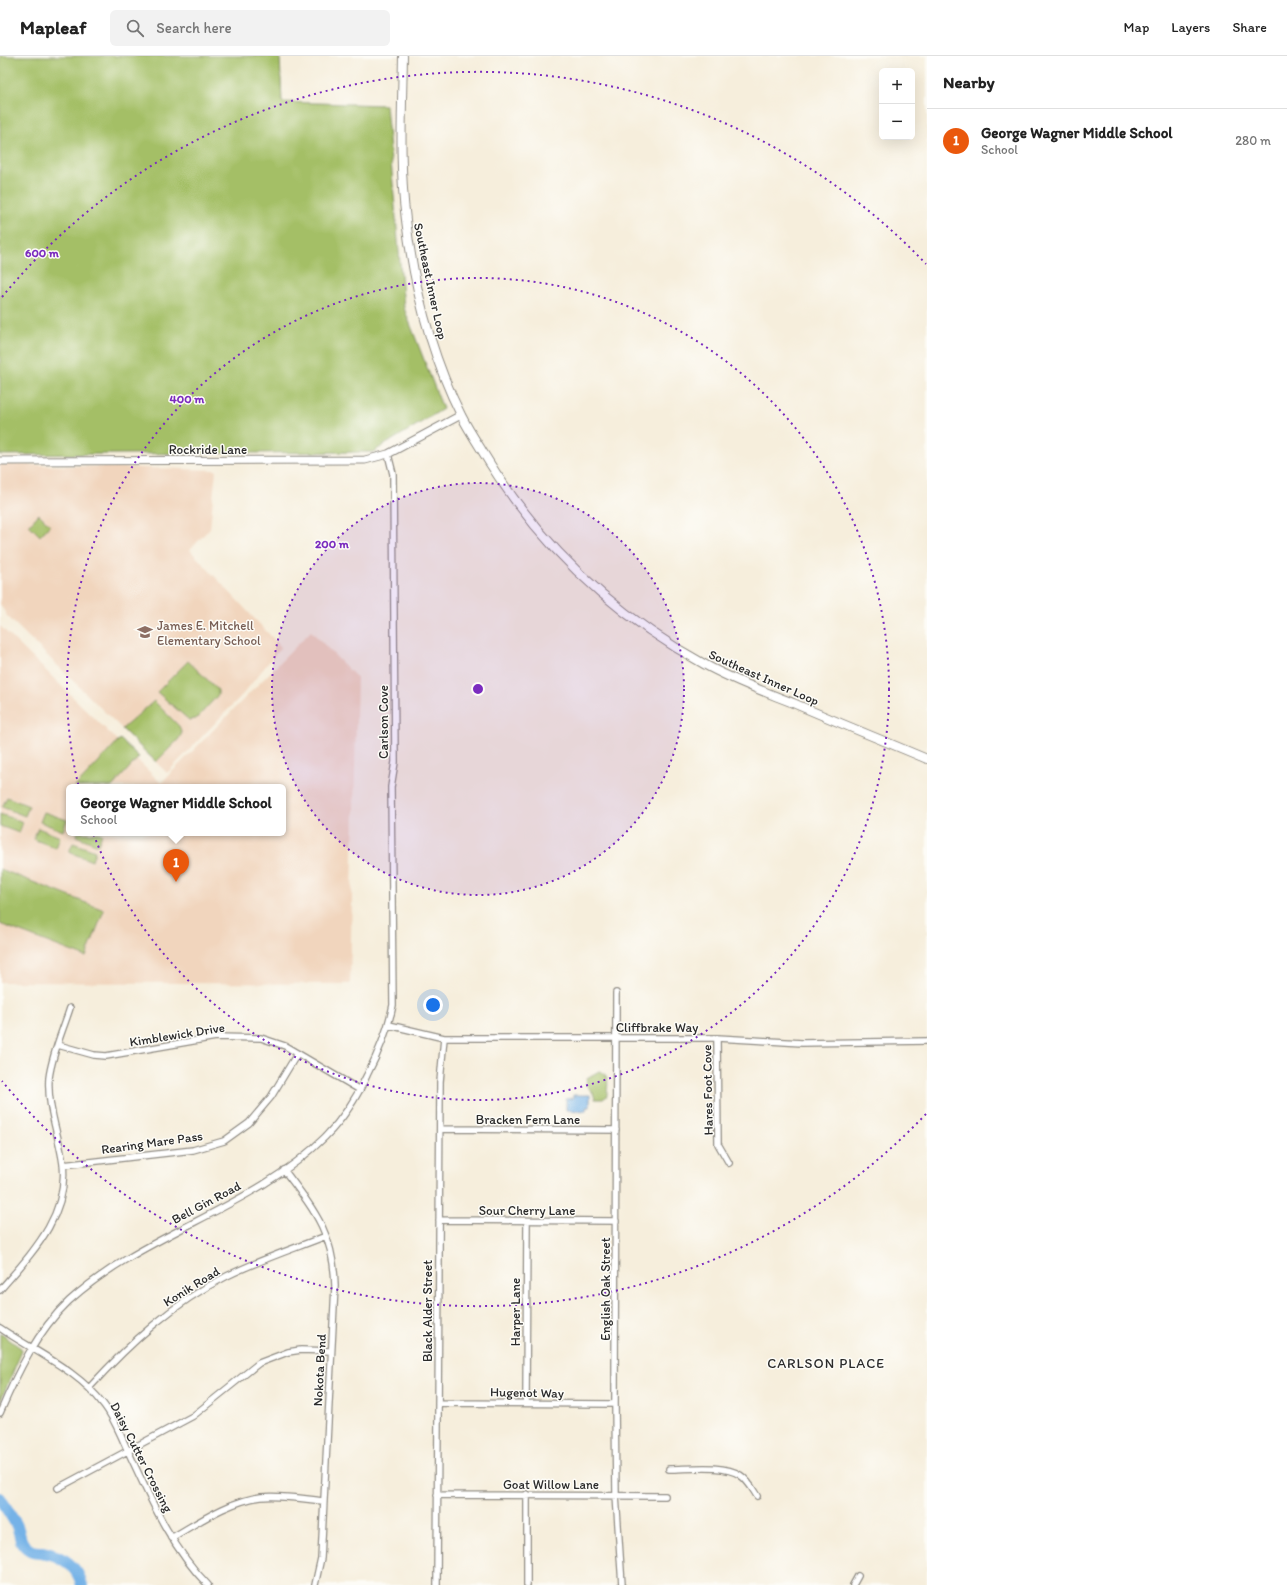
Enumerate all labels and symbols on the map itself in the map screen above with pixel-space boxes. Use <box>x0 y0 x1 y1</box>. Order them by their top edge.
street label: Southeast Inner Loop <box>411 221 450 341</box>
text: 600 m <box>25 246 60 260</box>
text: 400 m <box>170 392 205 406</box>
street label: Rockride Lane <box>169 442 247 457</box>
text: 200 m <box>315 537 350 551</box>
place label: James E. Mitchell Elementary School <box>157 618 261 648</box>
school or university icon: James E. Mitchell Elementary School <box>136 623 154 641</box>
street label: Southeast Inner Loop <box>706 646 821 708</box>
centre of rings <box>471 682 485 696</box>
street label: Carlson Cove <box>376 685 391 759</box>
pin: 1 <box>163 849 189 882</box>
your location <box>423 995 443 1015</box>
street label: Kimblewick Drive <box>128 1020 226 1049</box>
street label: Cliffbrake Way <box>616 1020 698 1035</box>
street label: Hares Foot Cove <box>699 1044 716 1136</box>
street label: Bracken Fern Lane <box>476 1112 580 1127</box>
street label: Rearing Mare Pass <box>100 1128 204 1157</box>
street label: Bell Gin Road <box>169 1178 243 1227</box>
street label: Sour Cherry Lane <box>479 1203 575 1218</box>
street label: English Oak Street <box>598 1237 613 1341</box>
street label: Black Alder Street <box>420 1260 435 1362</box>
street label: Konik Road <box>160 1263 222 1310</box>
street label: Harper Lane <box>508 1278 523 1346</box>
street label: Nokota Bend <box>310 1333 329 1407</box>
district label: CARLSON PLACE <box>767 1355 885 1372</box>
street label: Hugenot Way <box>490 1384 564 1401</box>
street label: Daisy Cutter Crossing <box>107 1400 176 1515</box>
street label: Goat Willow Lane <box>503 1477 599 1492</box>

